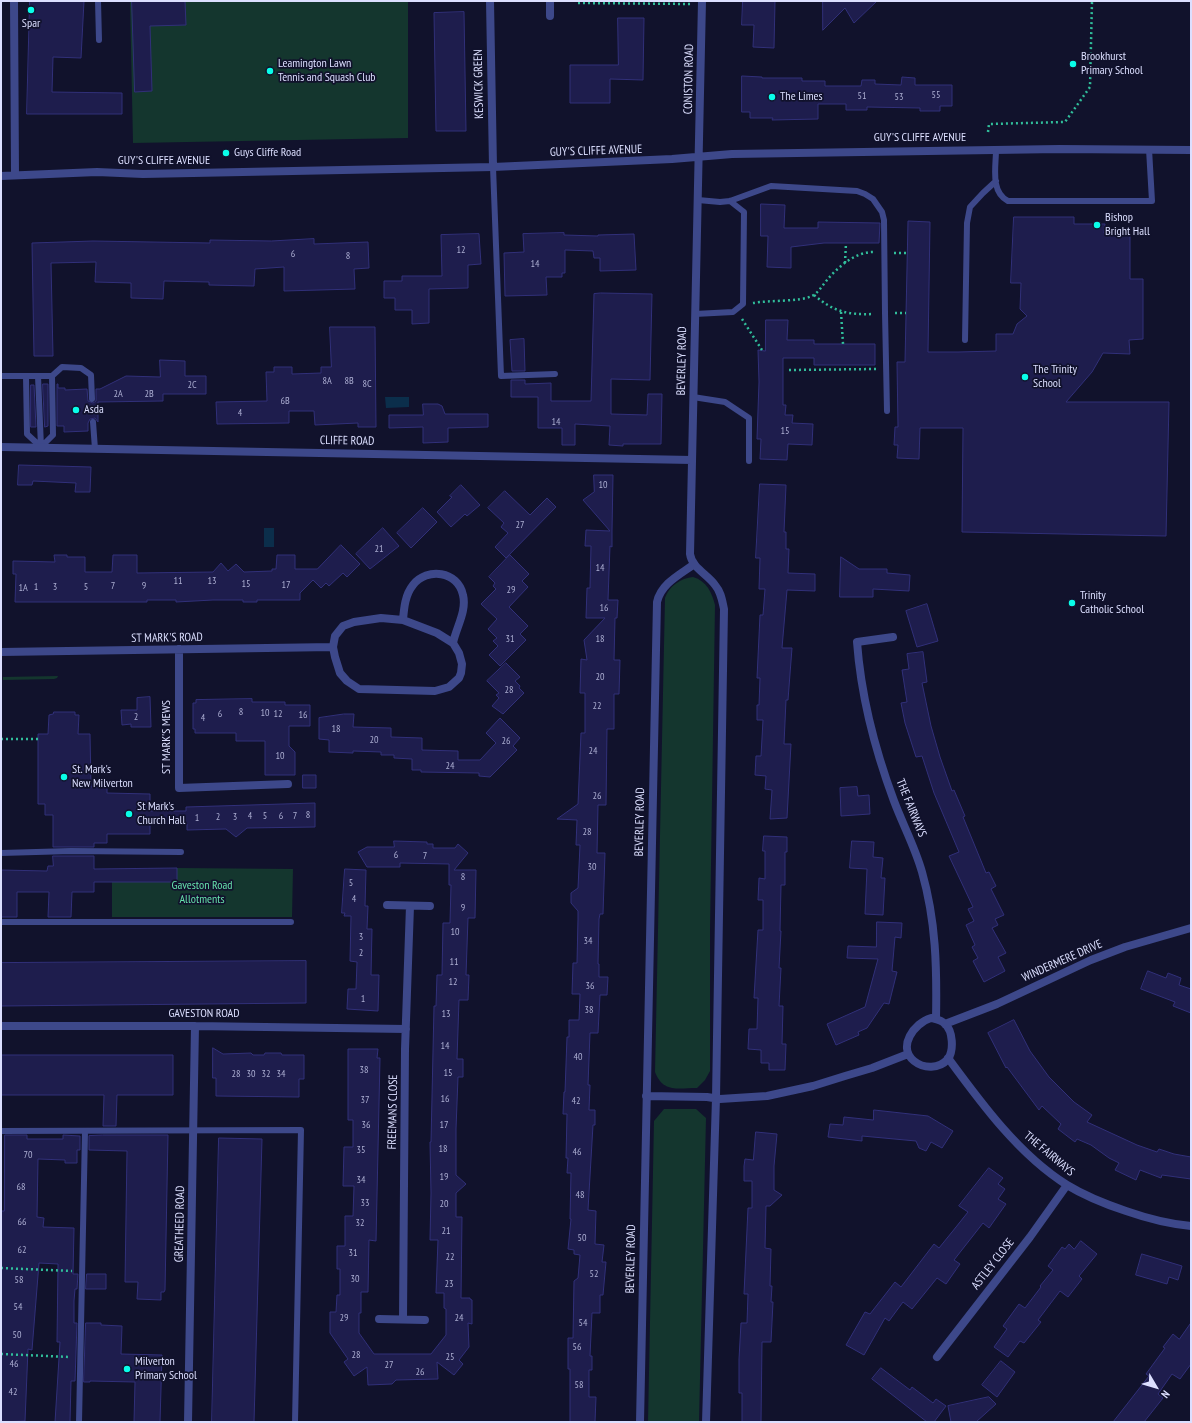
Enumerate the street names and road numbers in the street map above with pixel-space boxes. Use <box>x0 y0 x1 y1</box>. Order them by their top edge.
street label: CONISTON ROAD <box>681 44 697 114</box>
street label: KESWICK GREEN <box>471 49 487 119</box>
street label: GUY'S CLIFFE AVENUE <box>874 131 966 145</box>
street label: GUY'S CLIFFE AVENUE <box>550 142 642 160</box>
street label: GUY'S CLIFFE AVENUE <box>118 154 210 168</box>
street label: BEVERLEY ROAD <box>674 326 690 396</box>
street label: CLIFFE ROAD <box>320 433 374 449</box>
street label: ST MARK'S ROAD <box>131 630 203 646</box>
street label: ST MARK'S MEWS <box>160 700 174 774</box>
street label: THE FAIRWAYS <box>893 777 929 839</box>
street label: BEVERLEY ROAD <box>632 787 648 857</box>
street label: WINDERMERE DRIVE <box>1020 937 1104 985</box>
street label: GAVESTON ROAD <box>168 1007 240 1021</box>
street label: FREEMANS CLOSE <box>385 1074 401 1150</box>
street label: THE FAIRWAYS <box>1021 1129 1077 1179</box>
street label: GREATHEED ROAD <box>172 1186 188 1262</box>
street label: BEVERLEY ROAD <box>623 1224 639 1294</box>
street label: ASTLEY CLOSE <box>969 1236 1017 1292</box>

